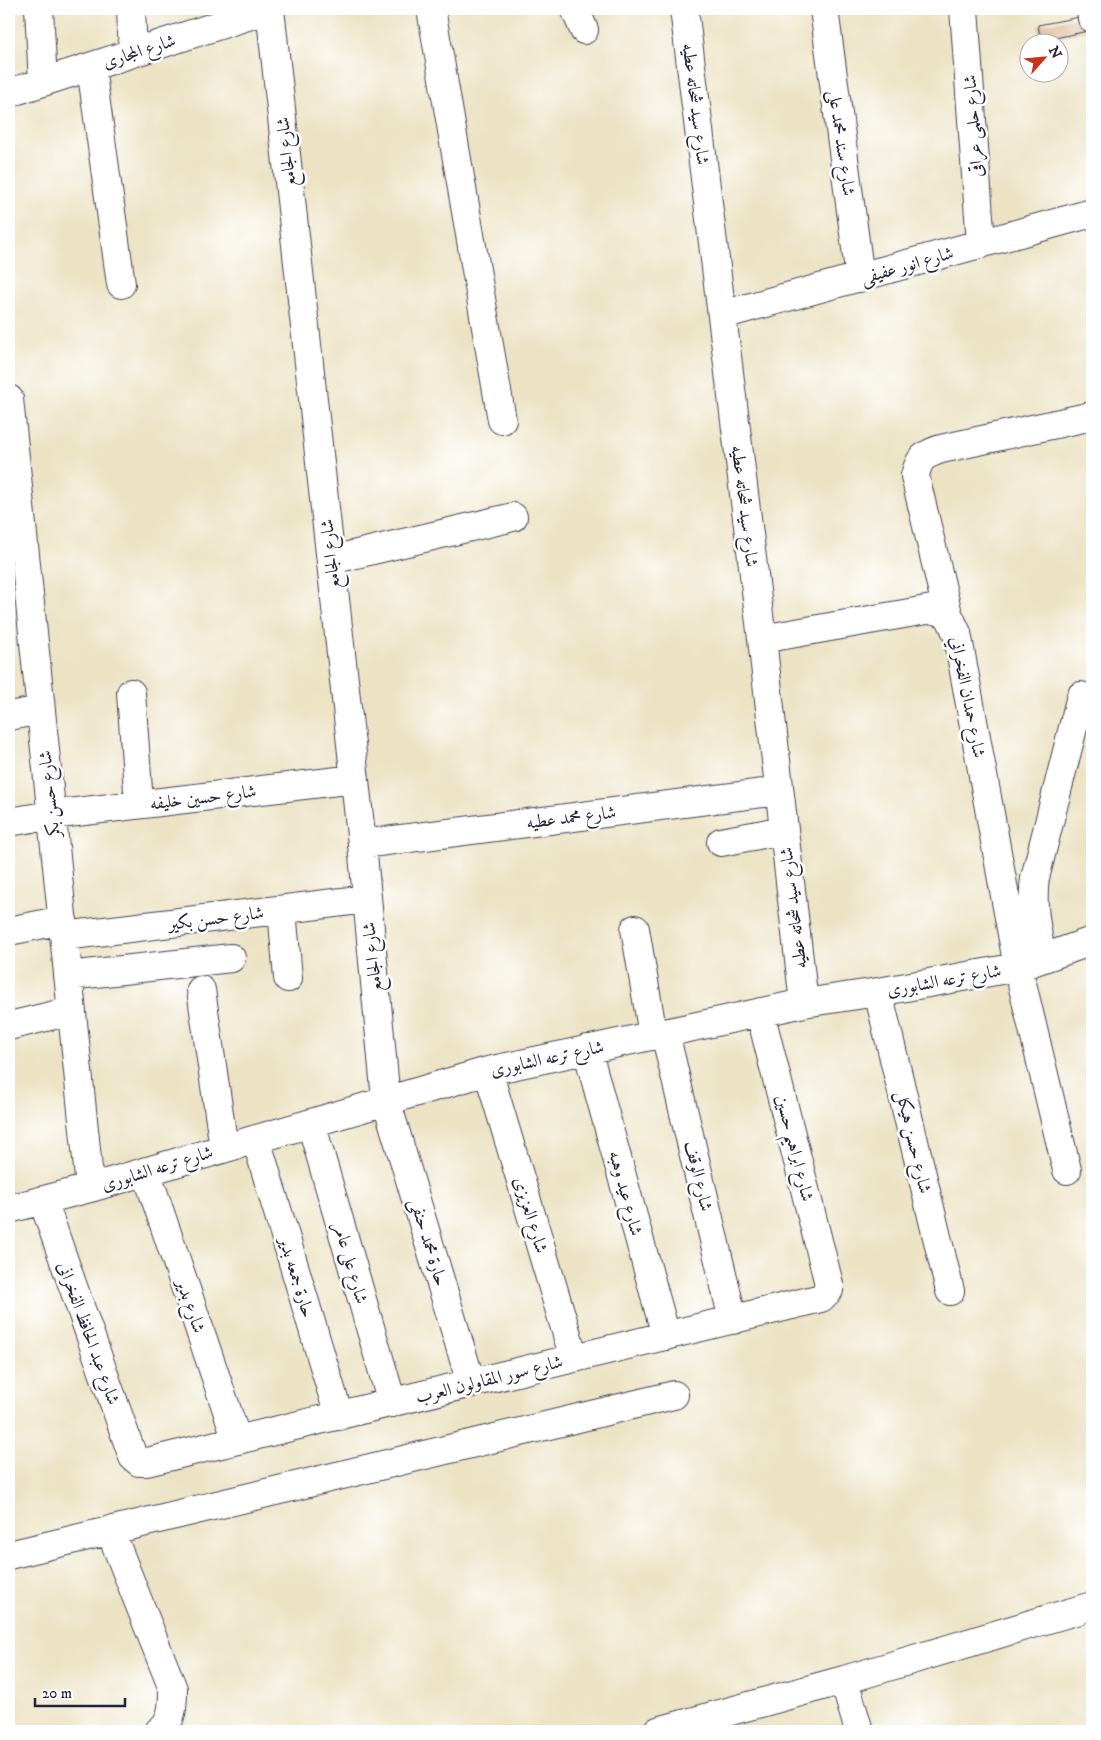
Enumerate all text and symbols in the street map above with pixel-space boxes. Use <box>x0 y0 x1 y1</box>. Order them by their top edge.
street label: شارع المجارى <box>100 30 180 77</box>
north arrow <box>1018 32 1068 82</box>
street label: شارع سيد شحاته عطيه <box>674 42 713 167</box>
text: N <box>1044 43 1066 62</box>
street label: شارع حلمى عراقى <box>959 74 992 178</box>
street label: شارع سند محمد على <box>820 89 859 198</box>
street label: شارع الجامع <box>272 115 306 188</box>
street label: شارع انور عفيفى <box>858 242 957 293</box>
street label: شارع سيد شحاته عطيه <box>723 444 762 569</box>
street label: شارع الجامع <box>316 517 350 590</box>
street label: شارع حمدان الفخراني <box>942 635 990 760</box>
street label: شارع حسن بكر <box>34 749 69 840</box>
street label: شارع حسين خليفه <box>149 781 258 818</box>
street label: شارع محمد عطيه <box>525 802 618 837</box>
street label: شارع سيد شحاته عطيه <box>776 845 815 970</box>
street label: شارع حسن بكير <box>165 902 265 939</box>
street label: شارع الجامع <box>358 920 392 993</box>
street label: شارع ترعه الشابورى <box>885 960 1004 1005</box>
street label: شارع ترعه الشابورى <box>488 1036 607 1085</box>
street label: شارع حسن هيكل <box>888 1089 936 1196</box>
street label: شارع ابراهيم حسين <box>764 1093 818 1205</box>
street label: شارع الوقف <box>676 1139 717 1214</box>
street label: شارع ترعه الشابورى <box>99 1142 217 1199</box>
street label: شارع عيد وهبه <box>600 1148 647 1239</box>
street label: شارع العزيزى <box>505 1174 552 1257</box>
street label: حارة محمد حنفى <box>403 1196 452 1289</box>
street label: شارع على عامر <box>325 1220 372 1307</box>
street label: حارة جمعه بدير <box>273 1232 319 1320</box>
street label: شارع عبد الحافظ الفخرانى <box>49 1259 124 1409</box>
street label: شارع بدير <box>167 1275 209 1337</box>
street label: شارع سور المقاولون العرب <box>413 1351 566 1412</box>
scale bar <box>35 1675 125 1707</box>
text: 20 m <box>42 1684 72 1703</box>

